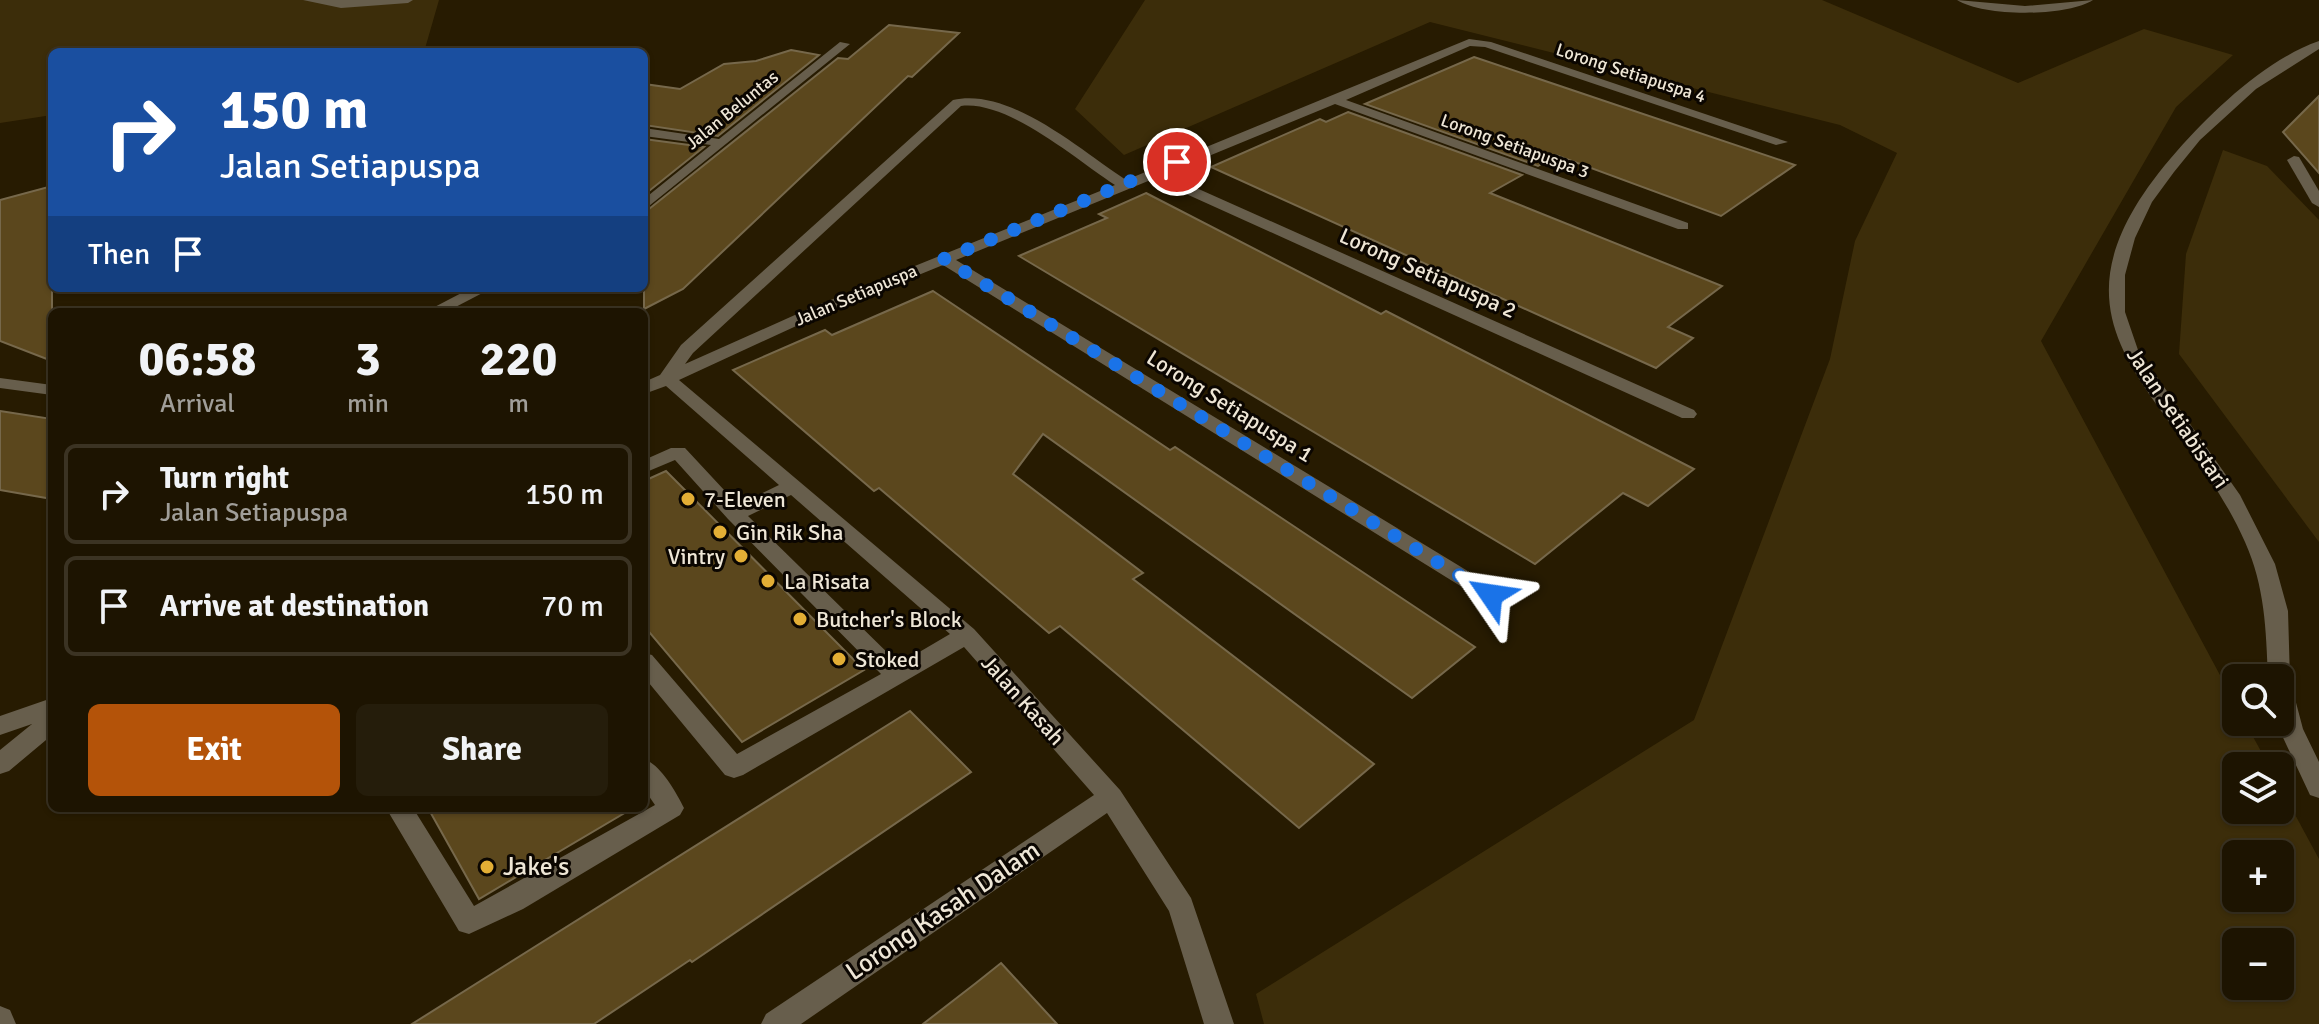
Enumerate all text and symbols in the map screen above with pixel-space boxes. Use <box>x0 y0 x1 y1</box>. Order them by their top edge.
street label: Lorong Setiapuspa 4 <box>1553 38 1709 108</box>
street label: Jalan Beluntas <box>681 66 783 154</box>
text: 150 m <box>220 75 368 144</box>
icon: right <box>88 80 192 184</box>
street label: Lorong Setiapuspa 3 <box>1438 109 1592 183</box>
pin <box>1143 128 1211 196</box>
icon: arrive <box>1155 140 1199 184</box>
text: Jalan Setiapuspa <box>220 144 481 189</box>
street label: Lorong Setiapuspa 2 <box>1335 222 1521 324</box>
icon: arrive <box>166 232 210 276</box>
text: Then <box>88 236 150 273</box>
street label: Jalan Setiapuspa <box>792 259 920 331</box>
text: 06:58 <box>139 330 256 389</box>
text: 3 <box>355 330 381 389</box>
text: 220 <box>480 330 557 389</box>
street label: Jalan Setiabistari <box>2121 343 2235 493</box>
street label: Lorong Setiapuspa 1 <box>1142 344 1318 468</box>
text: Arrival <box>160 388 235 420</box>
text: min <box>347 388 389 420</box>
text: m <box>508 388 529 420</box>
text: Turn right <box>160 460 289 497</box>
icon: right <box>92 472 136 516</box>
text: 150 m <box>525 476 604 513</box>
place label: 7-Eleven <box>704 486 786 513</box>
marker: 7-Eleven <box>679 490 697 508</box>
text: Jalan Setiapuspa <box>160 497 348 529</box>
place label: Gin Rik Sha <box>736 519 843 546</box>
marker: Gin Rik Sha <box>711 523 729 541</box>
place label: Vintry <box>668 543 726 570</box>
marker: Vintry <box>732 547 750 565</box>
position arrow <box>1449 553 1533 637</box>
place label: La Risata <box>784 568 870 595</box>
marker: La Risata <box>759 572 777 590</box>
icon: arrive <box>92 584 136 628</box>
text: Arrive at destination <box>160 588 429 625</box>
text: 70 m <box>541 588 604 625</box>
place label: Butcher's Block <box>816 606 962 633</box>
marker: Butcher's Block <box>791 610 809 628</box>
place label: Stoked <box>855 646 919 673</box>
street label: Jalan Kasah <box>976 649 1070 751</box>
marker: Stoked <box>830 650 848 668</box>
map controls <box>2222 664 2294 1000</box>
button: search <box>2222 664 2294 736</box>
button: Exit <box>88 704 340 796</box>
button: Share <box>356 704 608 796</box>
button: layers <box>2222 752 2294 824</box>
street label: Lorong Kasah Dalam <box>840 834 1046 988</box>
button: + <box>2222 840 2294 912</box>
place label: Jake's <box>503 851 569 883</box>
marker: Jake's <box>478 858 496 876</box>
button: − <box>2222 928 2294 1000</box>

